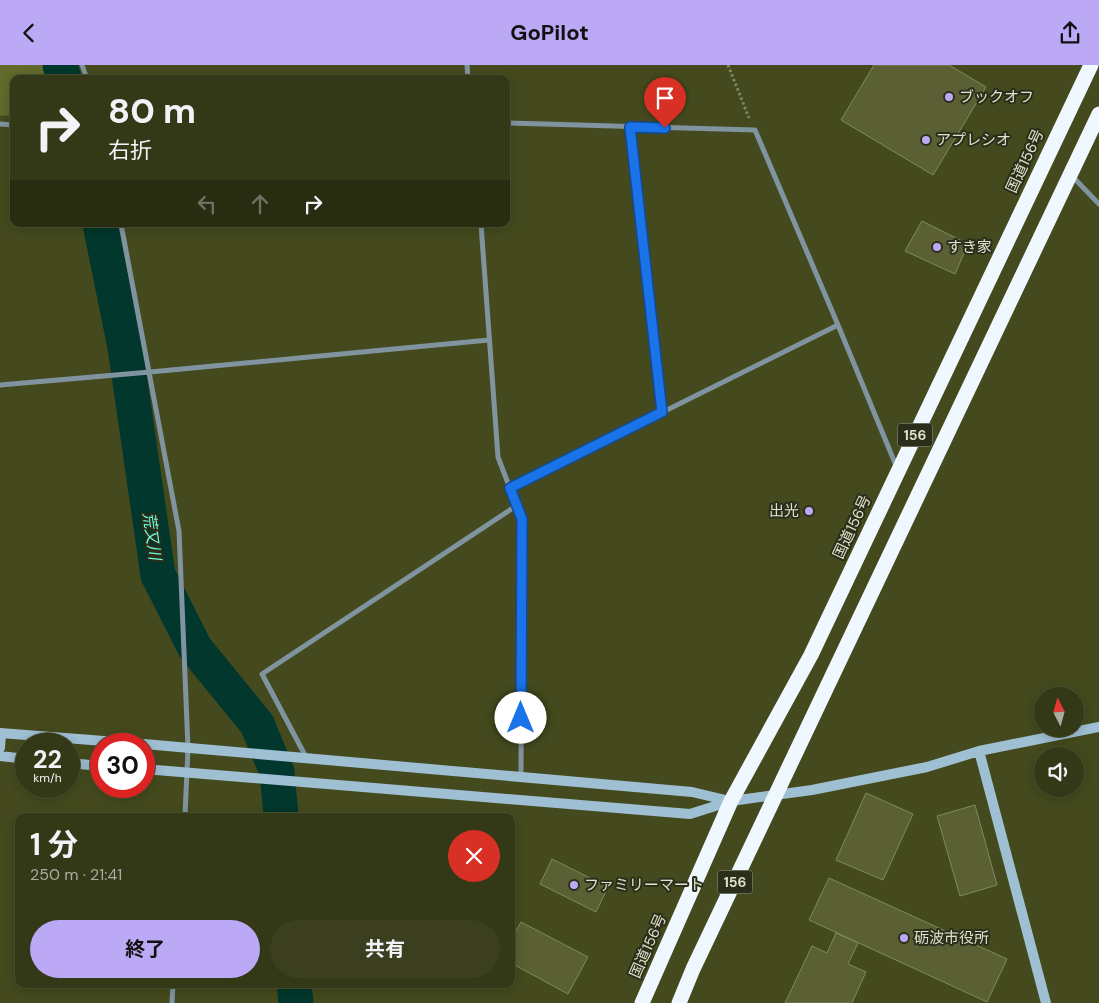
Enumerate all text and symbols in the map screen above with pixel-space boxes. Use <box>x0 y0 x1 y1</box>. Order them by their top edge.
text: GoPilot <box>510 18 589 47</box>
icon: back <box>15 19 43 47</box>
icon: share <box>1056 19 1084 47</box>
pin <box>644 77 686 128</box>
icon: arrive <box>651 84 679 112</box>
place label: ブックオフ <box>959 87 1034 107</box>
text: 80 m <box>108 88 196 134</box>
marker: ブックオフ <box>943 91 955 103</box>
icon: right <box>25 95 90 160</box>
street label: 国道156号 <box>1002 126 1048 196</box>
place label: アプレシオ <box>936 130 1011 150</box>
marker: アプレシオ <box>920 134 932 146</box>
text: 右折 <box>108 136 152 165</box>
icon: left <box>193 190 221 218</box>
icon: ahead <box>246 190 274 218</box>
icon: right <box>299 190 327 218</box>
place label: すき家 <box>947 237 992 257</box>
marker: すき家 <box>931 241 943 253</box>
road number: 156 <box>898 423 932 447</box>
street label: 国道156号 <box>829 492 875 562</box>
place label: 出光 <box>769 501 799 521</box>
marker: 出光 <box>803 505 815 517</box>
water label: 荒又川 <box>138 511 166 563</box>
north arrow <box>1034 687 1084 737</box>
map controls <box>1034 687 1084 797</box>
position arrow <box>494 691 546 743</box>
speed limit sign: 30 <box>90 733 155 798</box>
text: 22 <box>33 743 62 776</box>
button: sound <box>1034 747 1084 797</box>
text: km/h <box>33 770 62 786</box>
text: 1 分 <box>30 825 78 864</box>
button: close <box>448 830 500 882</box>
text: 250 m · 21:41 <box>30 864 122 885</box>
road number: 156 <box>718 871 752 894</box>
place label: ファミリーマート <box>584 875 704 895</box>
marker: ファミリーマート <box>568 879 580 891</box>
street label: 国道156号 <box>625 911 671 981</box>
button: 終了 <box>30 920 260 978</box>
button: 共有 <box>270 920 500 978</box>
place label: 砺波市役所 <box>914 928 989 948</box>
marker: 砺波市役所 <box>898 932 910 944</box>

